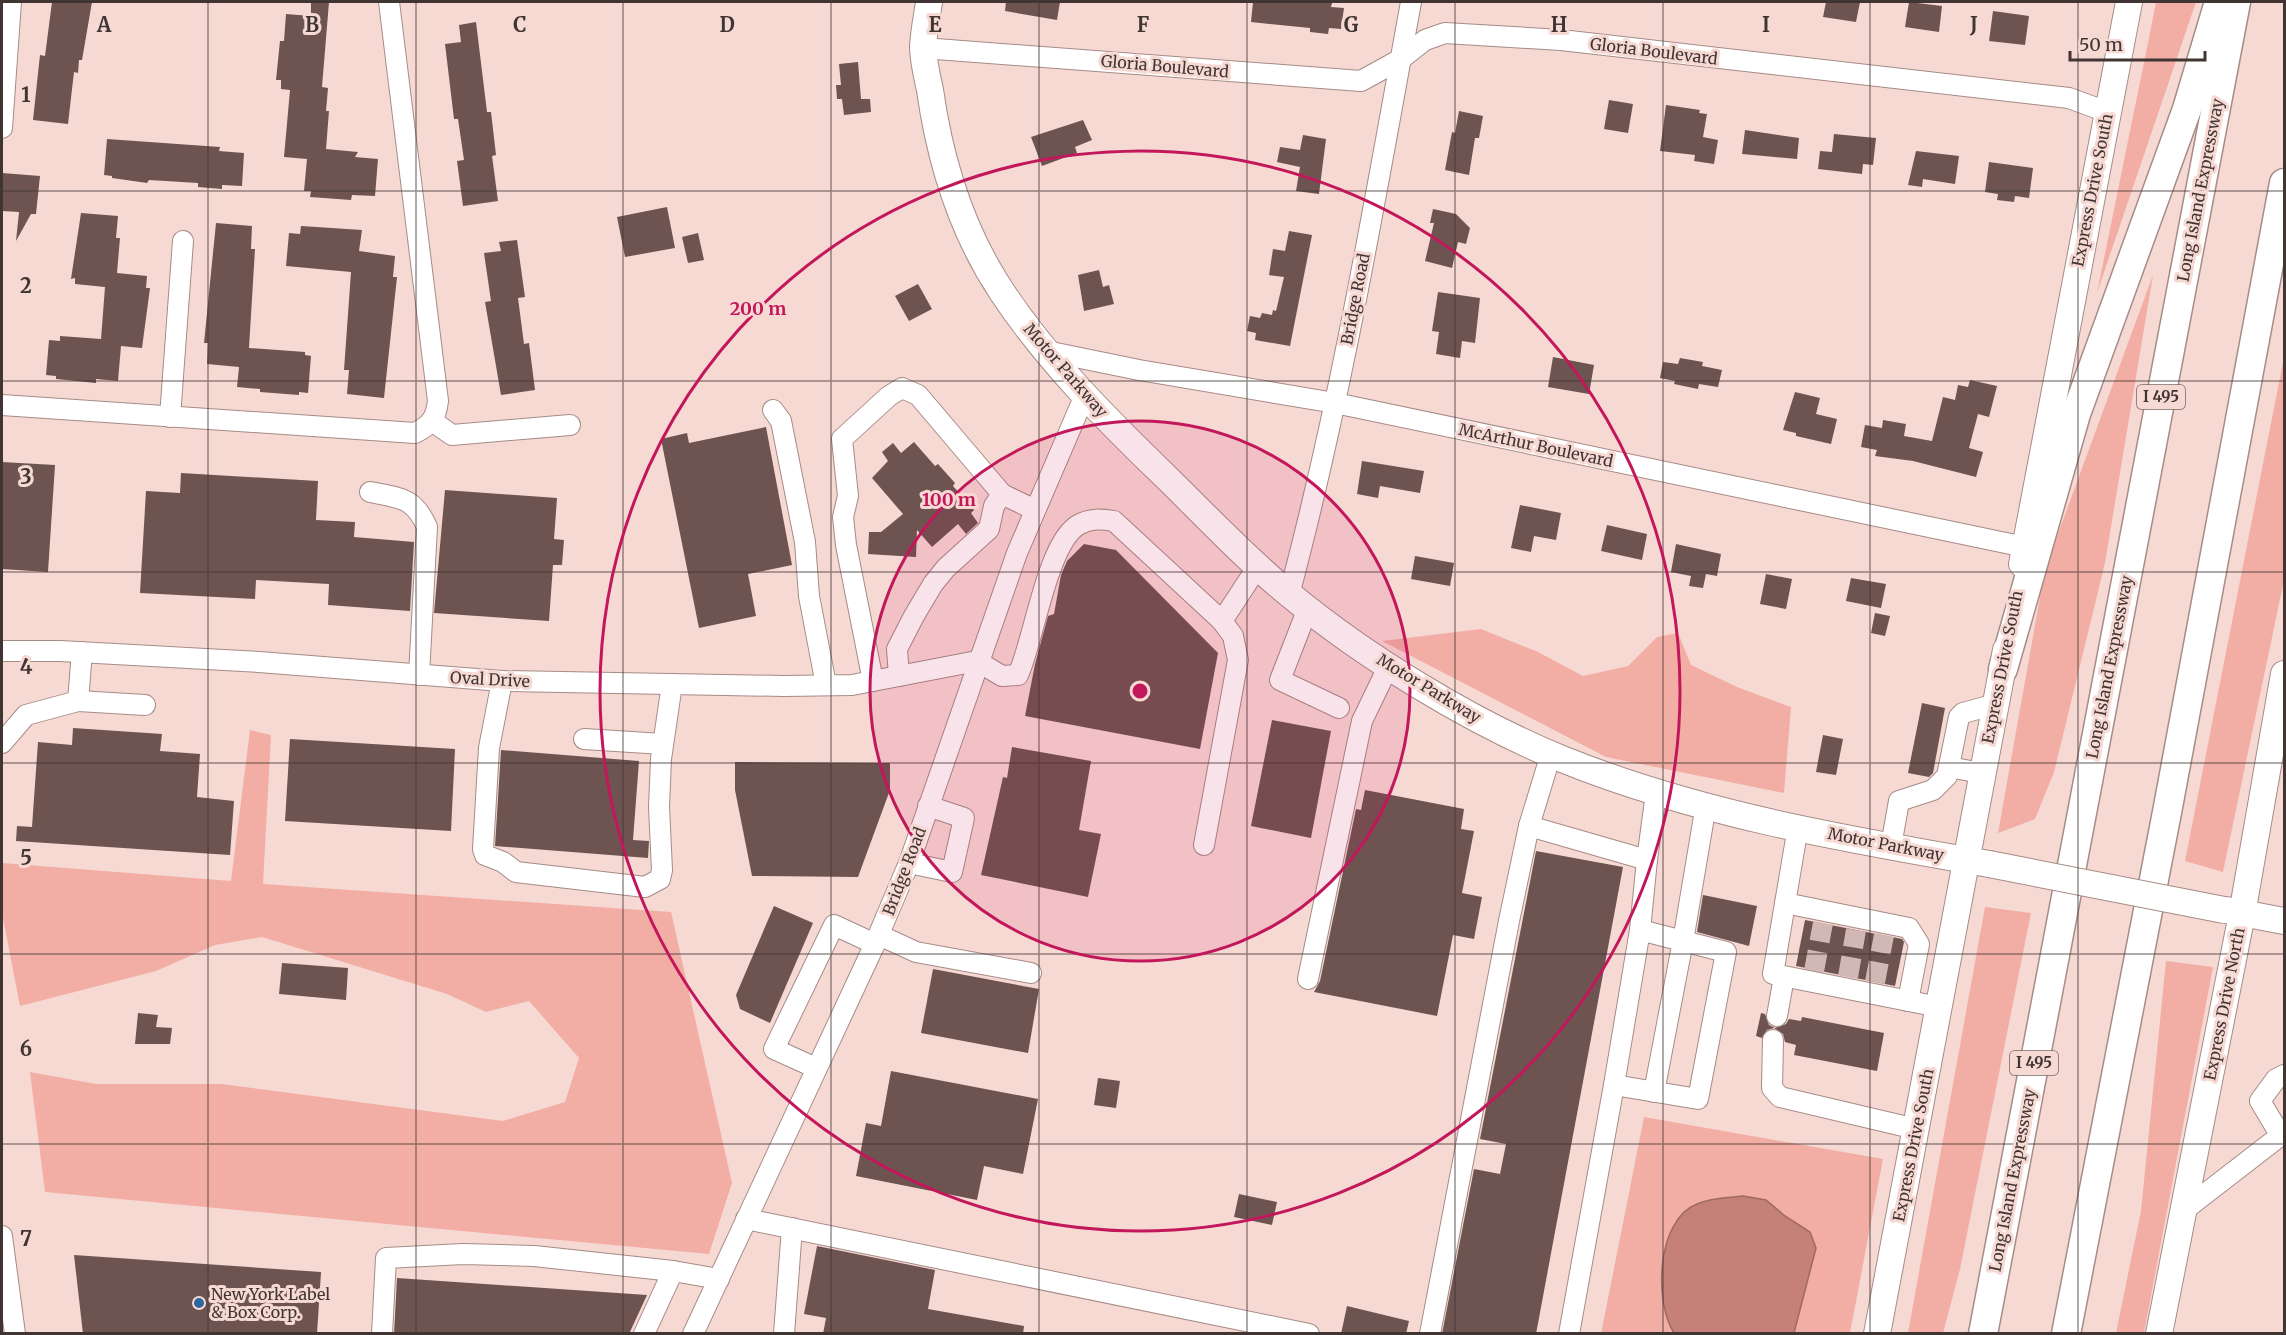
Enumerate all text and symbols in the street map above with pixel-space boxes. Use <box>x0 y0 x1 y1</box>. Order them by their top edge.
text: A <box>96 12 112 37</box>
text: B <box>305 12 319 37</box>
text: C <box>513 12 527 37</box>
text: D <box>719 12 735 37</box>
text: E <box>928 12 942 37</box>
text: F <box>1137 12 1150 37</box>
text: G <box>1344 12 1359 37</box>
text: H <box>1551 12 1567 37</box>
text: I <box>1762 12 1770 37</box>
text: J <box>1969 12 1978 37</box>
scale bar <box>2070 24 2205 62</box>
street label: Gloria Boulevard <box>1589 33 1719 69</box>
text: 50 m <box>2079 33 2123 56</box>
street label: Gloria Boulevard <box>1100 50 1230 82</box>
text: 1 <box>21 82 31 107</box>
street label: Long Island Expressway <box>2172 96 2228 283</box>
street label: Express Drive South <box>2067 111 2117 268</box>
street label: Bridge Road <box>1336 251 1374 347</box>
text: 2 <box>20 273 32 298</box>
text: 200 m <box>730 297 786 320</box>
street label: Motor Parkway <box>1020 319 1113 422</box>
road number: I 495 <box>2137 385 2185 409</box>
street label: McArthur Boulevard <box>1457 419 1615 471</box>
text: 3 <box>20 464 32 489</box>
text: 100 m <box>922 488 976 511</box>
street label: Long Island Expressway <box>2081 573 2137 760</box>
street label: Express Drive South <box>1977 588 2027 745</box>
street label: Motor Parkway <box>1373 649 1485 727</box>
text: 4 <box>20 654 33 679</box>
street label: Oval Drive <box>450 667 530 691</box>
centre of rings <box>1130 681 1150 701</box>
street label: Motor Parkway <box>1826 823 1946 865</box>
street label: Bridge Road <box>878 824 930 918</box>
text: 5 <box>20 845 32 870</box>
street label: Express Drive North <box>2199 925 2249 1082</box>
text: 6 <box>20 1036 32 1061</box>
road number: I 495 <box>2010 1051 2058 1075</box>
street label: Express Drive South <box>1888 1066 1938 1223</box>
street label: Long Island Expressway <box>1984 1086 2040 1273</box>
text: 7 <box>20 1226 32 1251</box>
place label: New York Label & Box Corp. <box>211 1284 330 1322</box>
marker: New York Label & Box Corp. <box>192 1296 206 1310</box>

